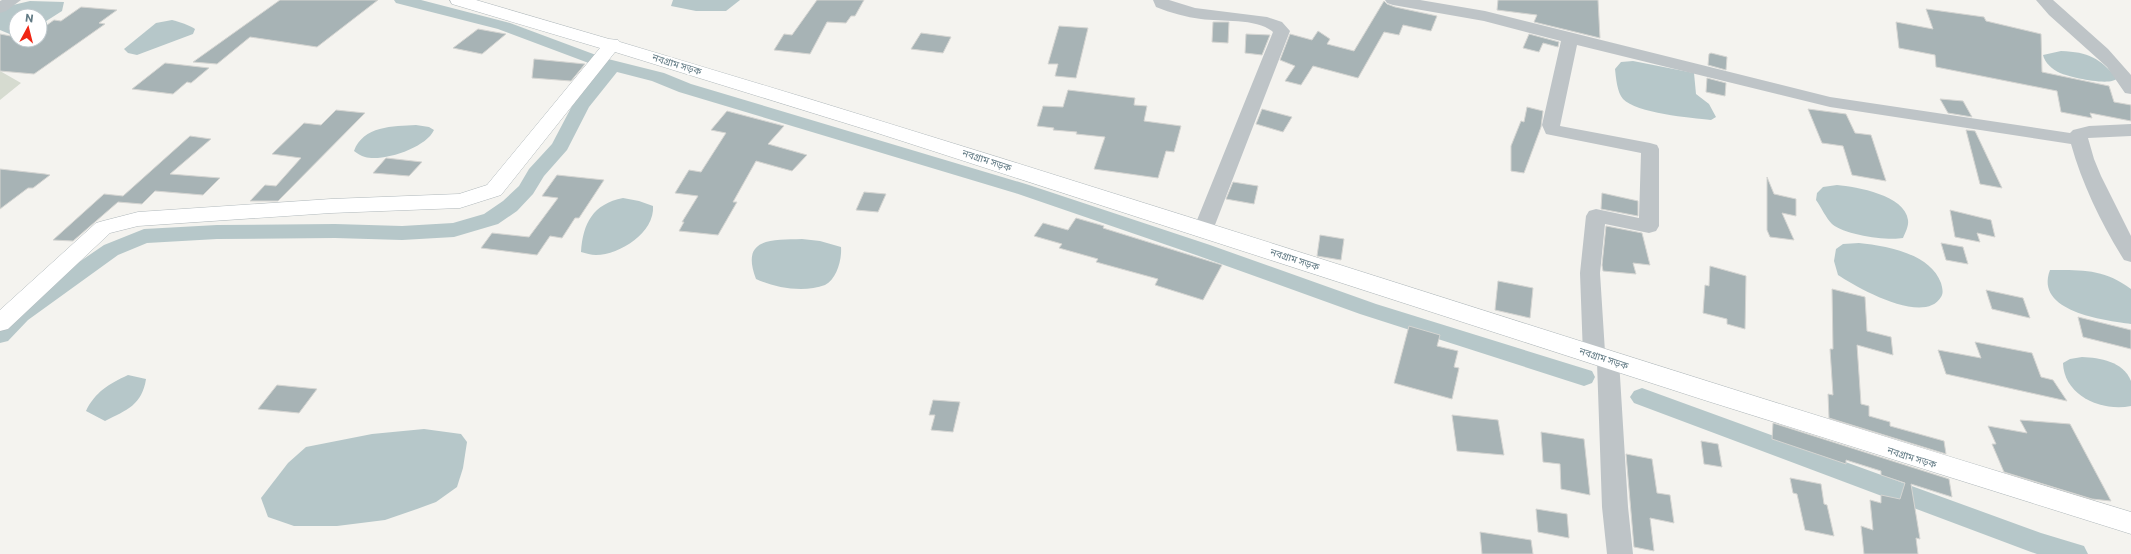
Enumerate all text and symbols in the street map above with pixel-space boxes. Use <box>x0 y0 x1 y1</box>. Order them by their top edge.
north arrow <box>8 8 48 48</box>
text: N <box>24 11 34 25</box>
street label: নবগ্রাম সড়ক <box>650 51 704 77</box>
street label: নবগ্রাম সড়ক <box>960 146 1014 174</box>
street label: নবগ্রাম সড়ক <box>1268 245 1322 273</box>
street label: নবগ্রাম সড়ক <box>1577 344 1631 372</box>
street label: নবগ্রাম সড়ক <box>1885 444 1939 470</box>

